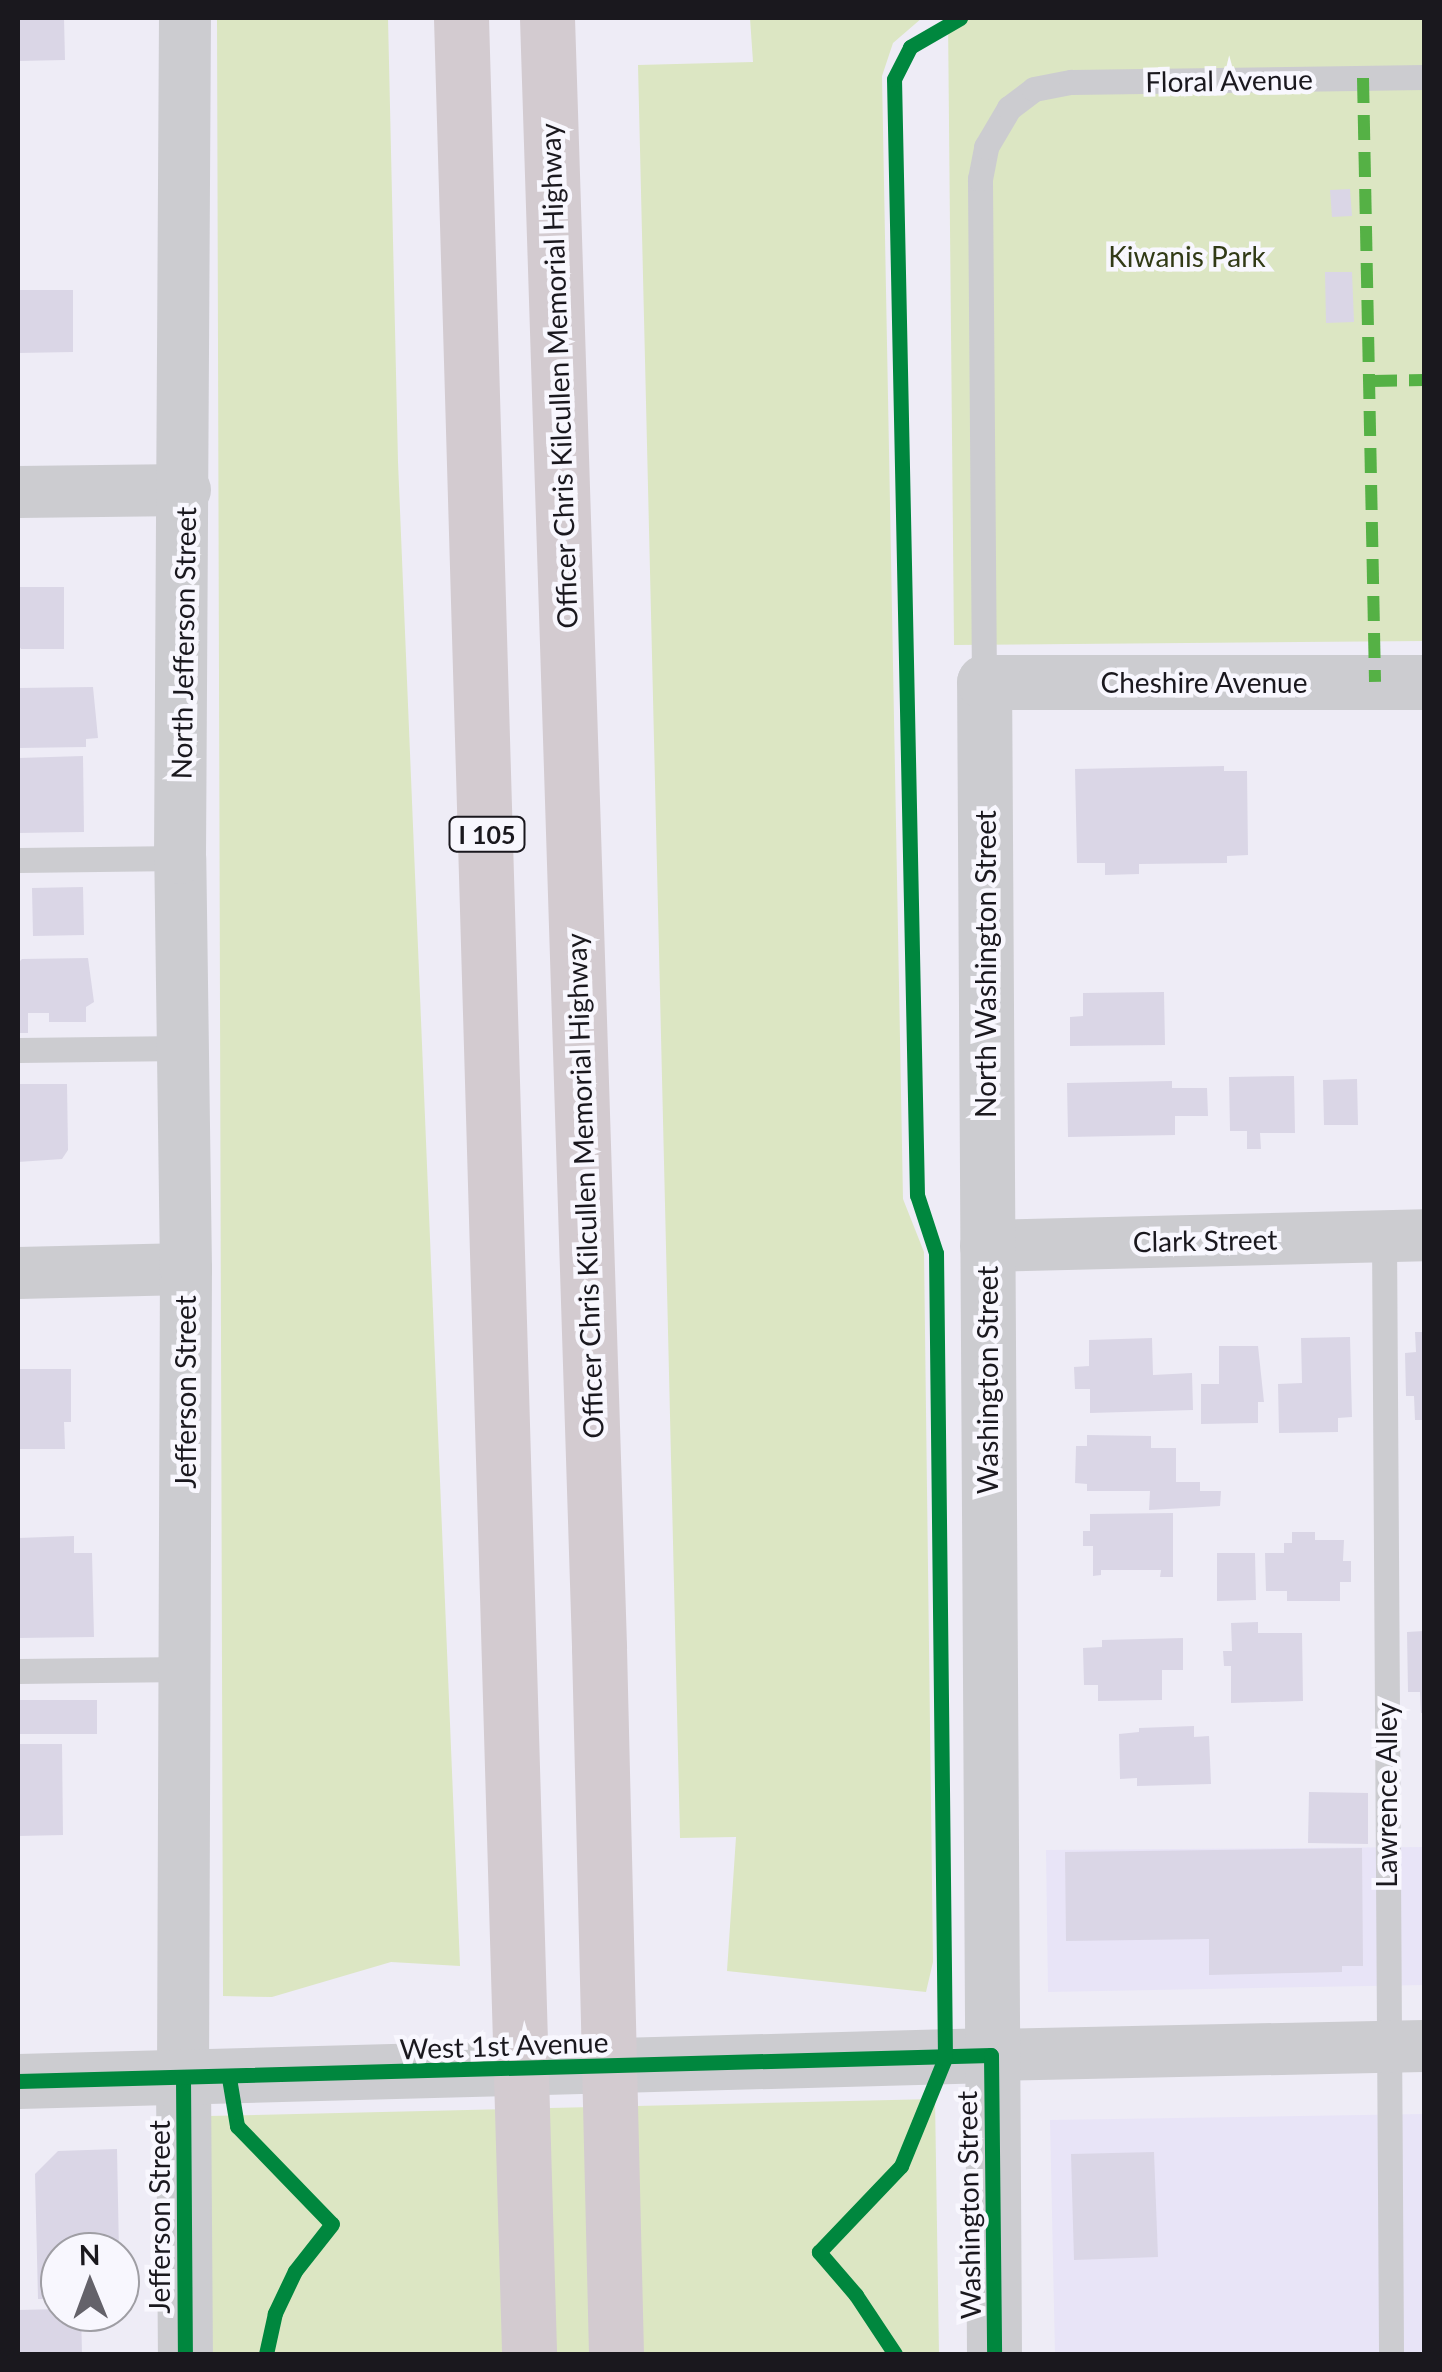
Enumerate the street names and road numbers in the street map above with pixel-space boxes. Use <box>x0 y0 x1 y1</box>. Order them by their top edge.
street label: Floral Avenue <box>1145 62 1313 98</box>
street label: Officer Chris Kilcullen Memorial Highway <box>532 122 584 630</box>
street label: North Jefferson Street <box>164 506 202 780</box>
street label: Cheshire Avenue <box>1100 665 1308 699</box>
street label: North Washington Street <box>968 810 1002 1118</box>
road number: I 105 <box>447 814 527 854</box>
street label: Officer Chris Kilcullen Memorial Highway <box>558 932 610 1440</box>
street label: Clark Street <box>1132 1222 1278 1258</box>
street label: Washington Street <box>970 1266 1004 1494</box>
street label: Jefferson Street <box>168 1295 202 1489</box>
street label: Lawrence Alley <box>1369 1702 1403 1888</box>
street label: West 1st Avenue <box>399 2025 609 2065</box>
street label: Washington Street <box>949 2091 987 2319</box>
street label: Jefferson Street <box>142 2120 176 2314</box>

